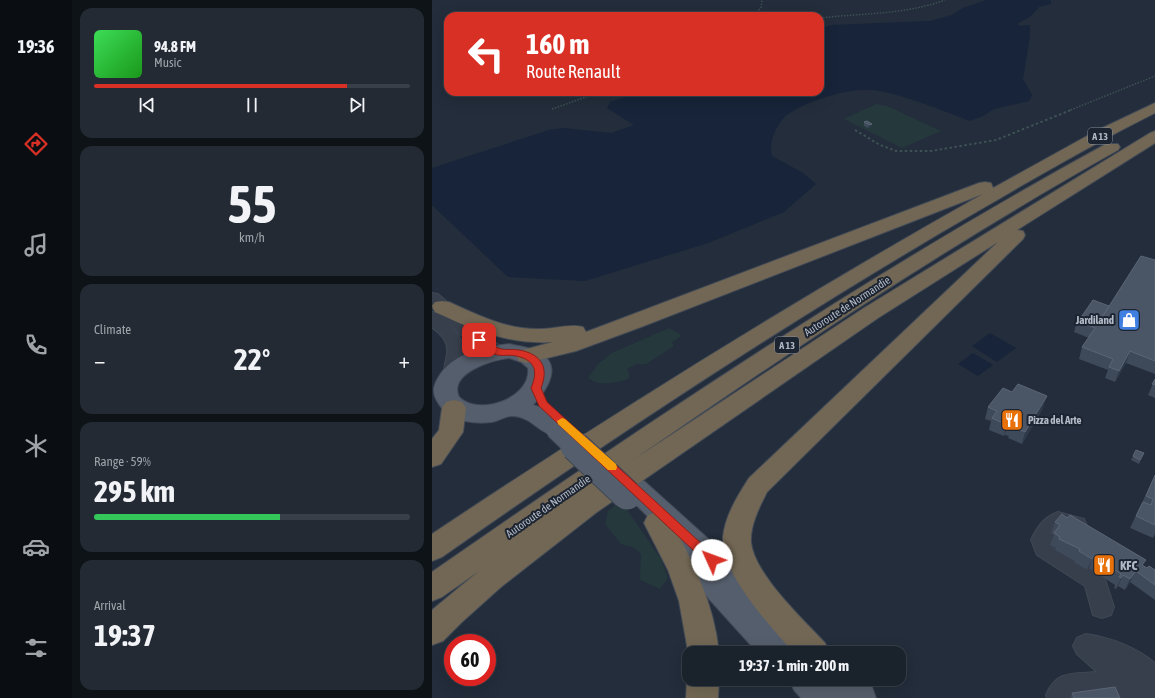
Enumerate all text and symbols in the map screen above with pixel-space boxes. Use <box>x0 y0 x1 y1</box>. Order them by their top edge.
icon: left <box>460 28 512 80</box>
text: 160 m <box>526 28 589 60</box>
text: 19:36 <box>17 36 55 57</box>
text: 94.8 FM <box>154 38 196 55</box>
text: Music <box>154 55 181 70</box>
text: Route Renault <box>526 61 621 82</box>
icon: previous <box>136 94 158 116</box>
icon: pause <box>241 94 263 116</box>
icon: next <box>346 94 368 116</box>
road number: A 13 <box>1088 128 1112 144</box>
icon: directions <box>22 130 50 158</box>
text: 55 <box>228 174 276 234</box>
text: km/h <box>239 230 265 245</box>
icon: music <box>22 231 50 259</box>
street label: Autoroute de Normandie <box>802 274 892 338</box>
shop icon: Jardiland <box>1116 307 1142 333</box>
place label: Jardiland <box>1075 314 1114 326</box>
text: Climate <box>94 322 131 337</box>
pin <box>462 323 496 357</box>
icon: arrive <box>468 329 490 351</box>
icon: phone <box>22 331 50 359</box>
road number: A 13 <box>775 337 799 353</box>
text: 22° <box>234 342 270 376</box>
text: − <box>94 347 105 373</box>
text: + <box>399 347 410 373</box>
restaurant icon: Pizza del Arte <box>999 407 1025 433</box>
place label: Pizza del Arte <box>1028 414 1082 426</box>
icon: climate <box>22 432 50 460</box>
text: Range · 59% <box>94 454 151 469</box>
street label: Autoroute de Normandie <box>504 472 592 540</box>
text: 295 km <box>94 474 175 508</box>
icon: car <box>22 533 50 561</box>
position arrow <box>691 539 733 581</box>
restaurant icon: KFC <box>1091 552 1117 578</box>
place label: KFC <box>1120 558 1138 573</box>
text: Arrival <box>94 598 126 613</box>
text: 19:37 <box>94 618 156 652</box>
icon: filters <box>22 634 50 662</box>
speed limit sign: 60 <box>444 634 496 686</box>
text: 19:37 · 1 min · 200 m <box>739 657 849 674</box>

